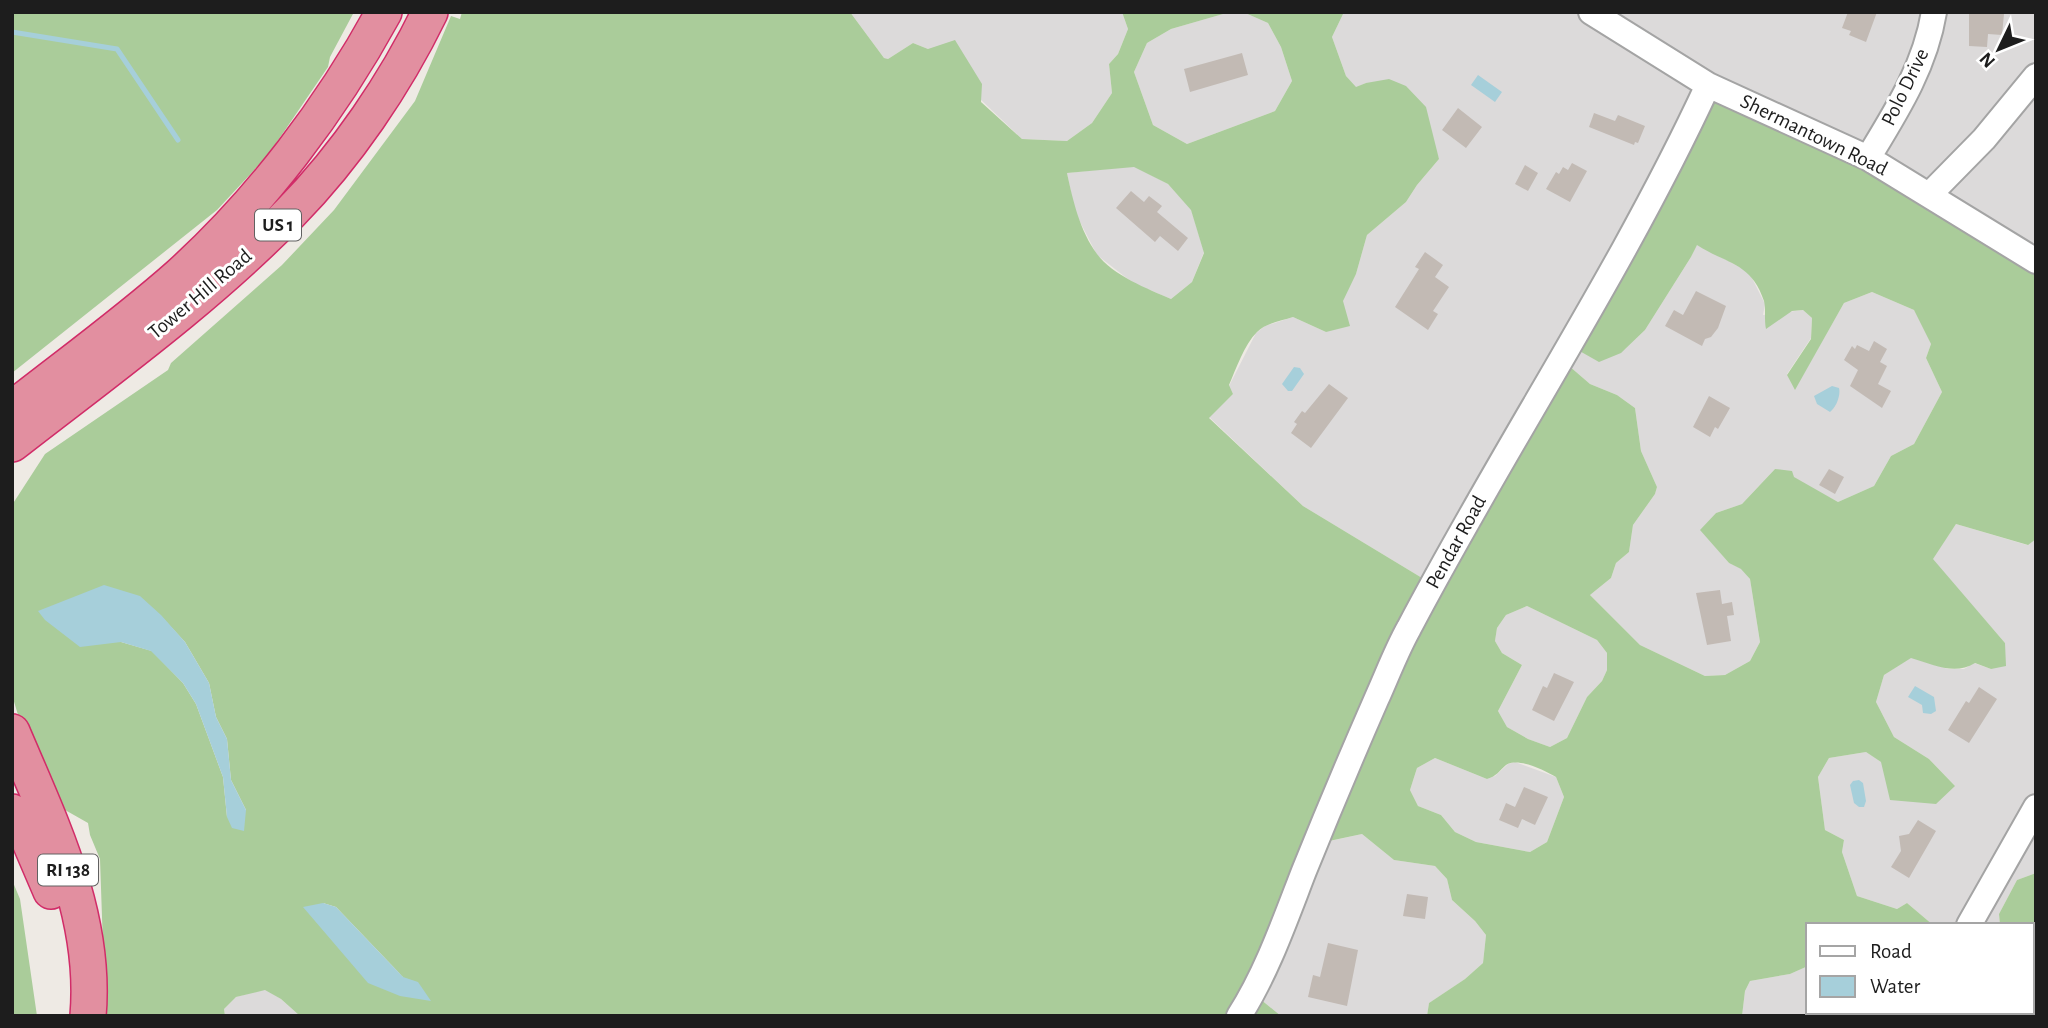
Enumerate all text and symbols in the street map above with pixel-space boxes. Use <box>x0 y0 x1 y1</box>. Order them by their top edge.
north arrow <box>1964 14 2034 84</box>
street label: Polo Drive <box>1877 45 1933 129</box>
text: N <box>1976 48 1999 71</box>
street label: Shermantown Road <box>1737 90 1891 180</box>
road number: US 1 <box>255 210 301 241</box>
street label: Tower Hill Road <box>144 245 256 343</box>
street label: Pendar Road <box>1422 492 1490 592</box>
road number: RI 138 <box>38 855 98 886</box>
legend <box>1806 923 2034 1014</box>
text: Road <box>1870 941 1912 962</box>
text: Water <box>1870 976 1920 997</box>

